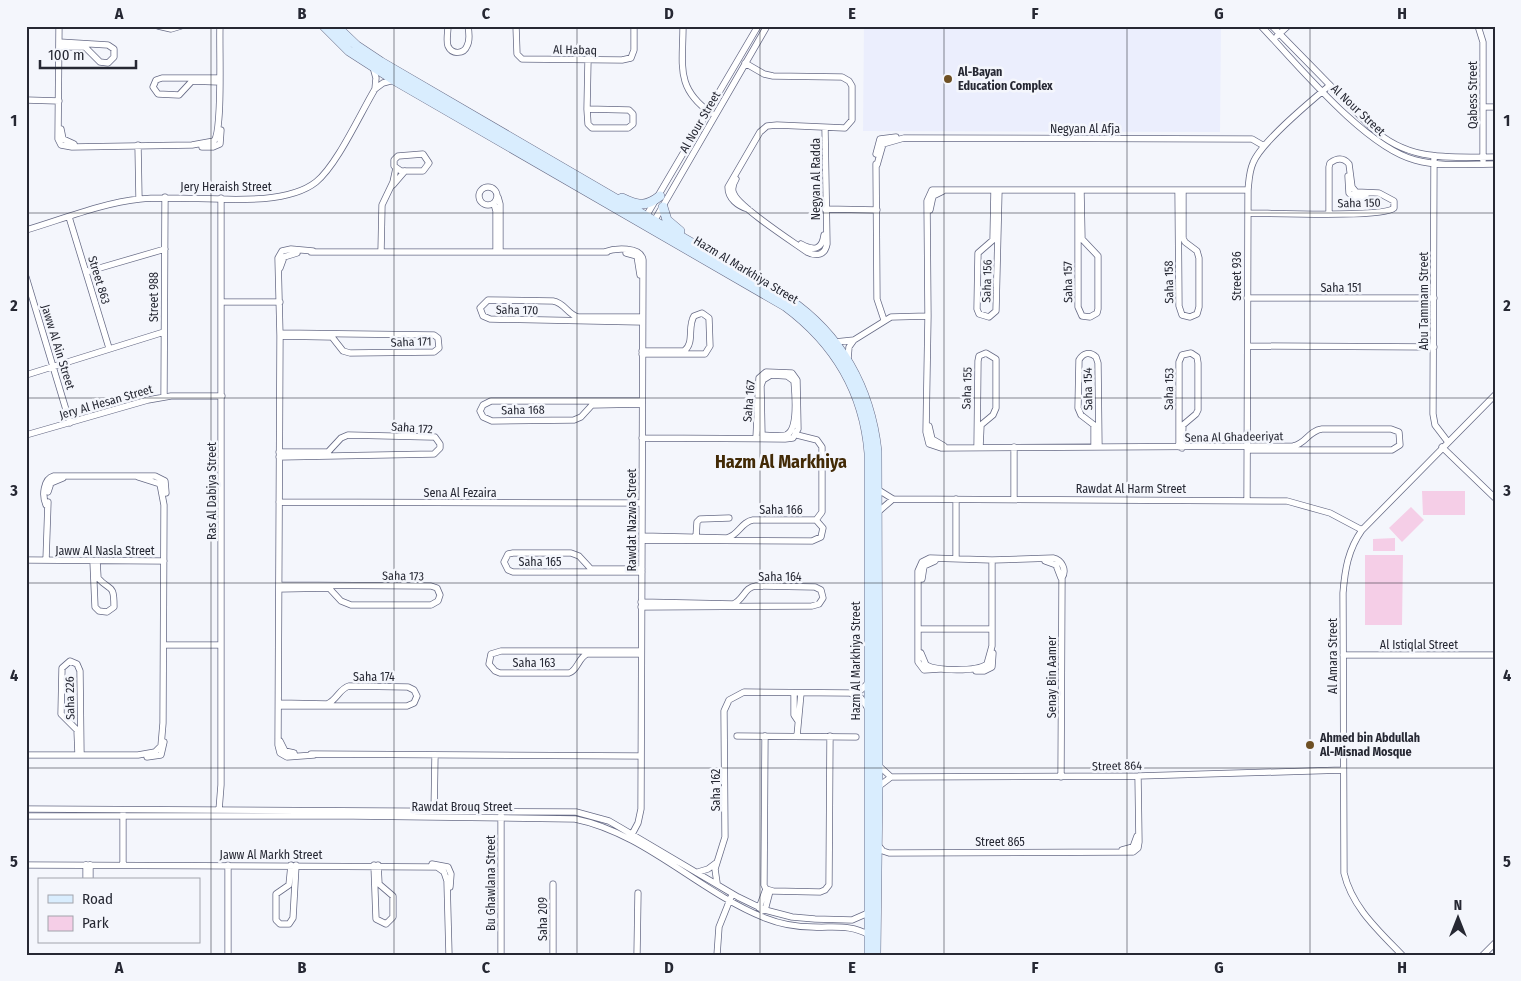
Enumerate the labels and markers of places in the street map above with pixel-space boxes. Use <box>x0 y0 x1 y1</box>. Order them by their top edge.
place label: Al-Bayan Education Complex <box>957 65 1053 93</box>
marker: Al-Bayan Education Complex <box>942 73 954 85</box>
place label: Ahmed bin Abdullah Al-Misnad Mosque <box>1319 731 1420 759</box>
marker: Ahmed bin Abdullah Al-Misnad Mosque <box>1304 739 1316 751</box>

